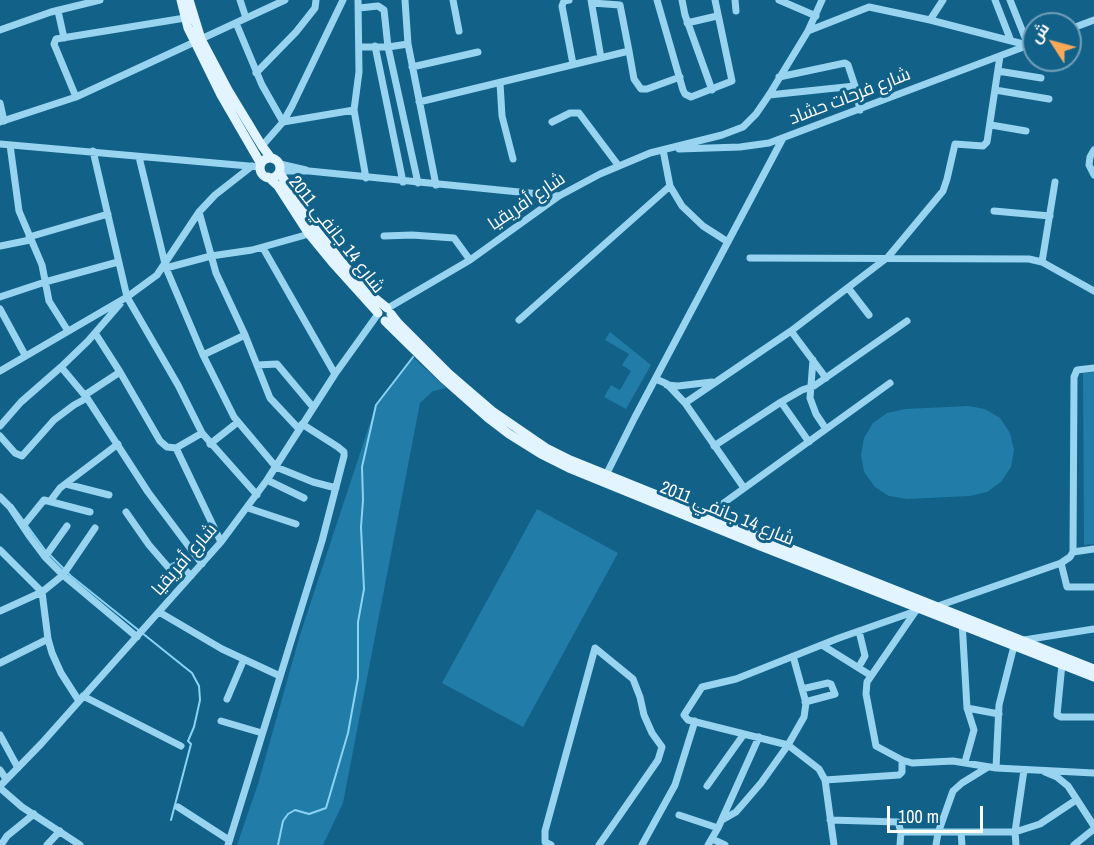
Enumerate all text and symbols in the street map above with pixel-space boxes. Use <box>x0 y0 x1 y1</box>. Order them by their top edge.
north arrow <box>1022 12 1082 72</box>
text: ش <box>1024 18 1054 47</box>
street label: شارع فرحات حشاد <box>786 64 914 130</box>
street label: شارع أفريقيا <box>484 168 570 236</box>
street label: شارع 14 جانفي 2011 <box>284 172 388 298</box>
street label: شارع 14 جانفي 2011 <box>657 477 797 551</box>
street label: شارع أفريقيا <box>148 520 222 600</box>
scale bar <box>890 794 986 832</box>
text: 100 m <box>898 804 939 829</box>

